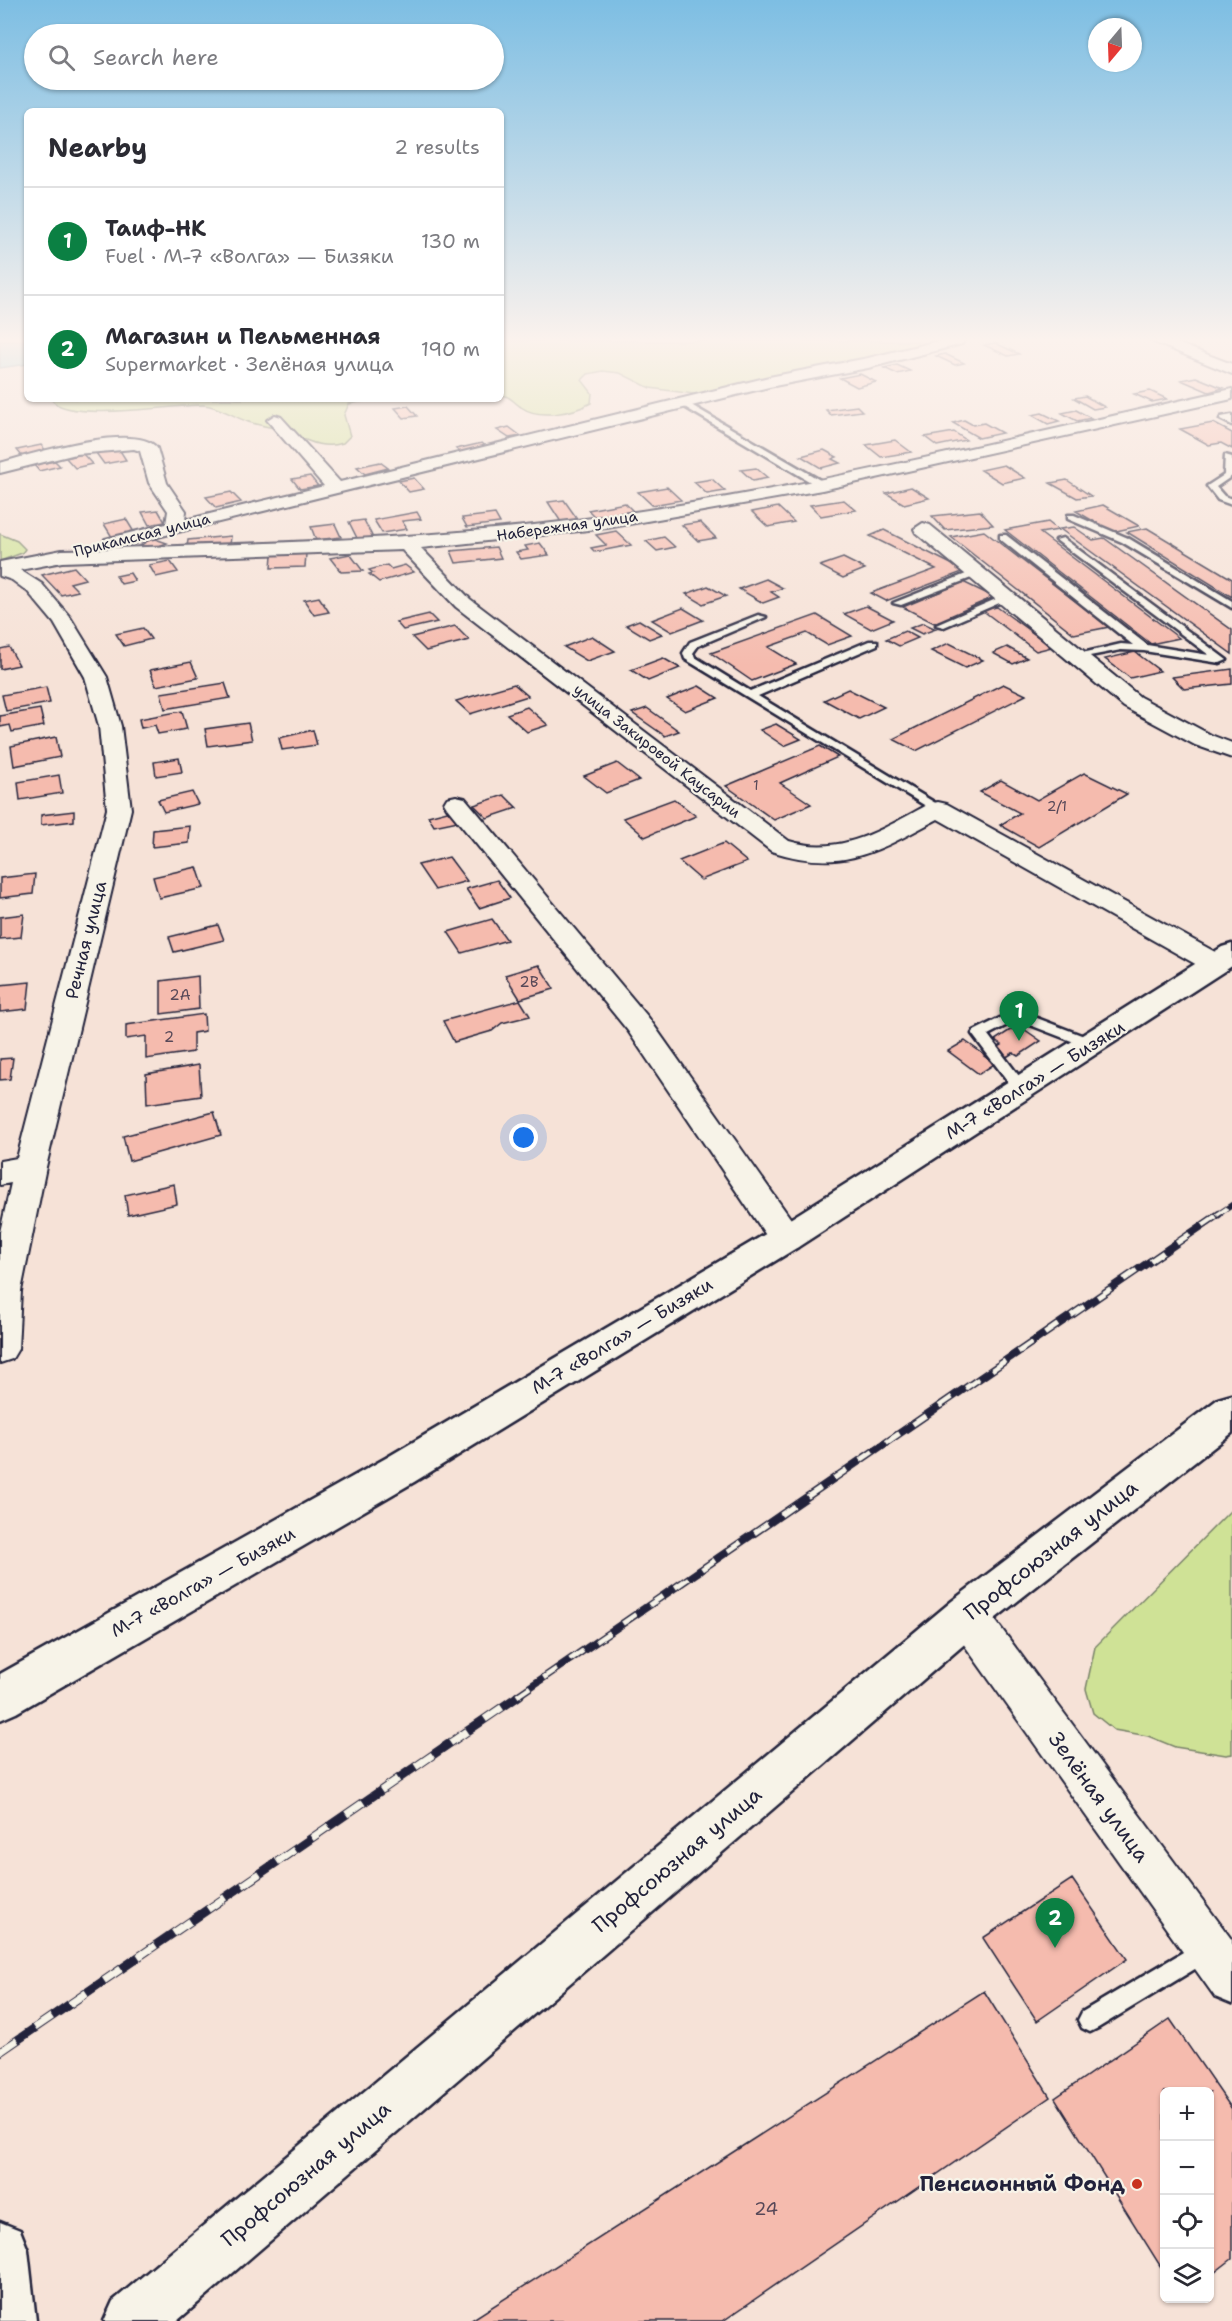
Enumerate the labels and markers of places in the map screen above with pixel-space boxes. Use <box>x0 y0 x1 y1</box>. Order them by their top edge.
pin: 1 <box>1000 992 1038 1041</box>
pin: 2 <box>1036 1898 1074 1948</box>
place label: Пенсионный Фонд <box>920 2170 1125 2198</box>
marker: Пенсионный Фонд <box>1130 2177 1144 2191</box>

